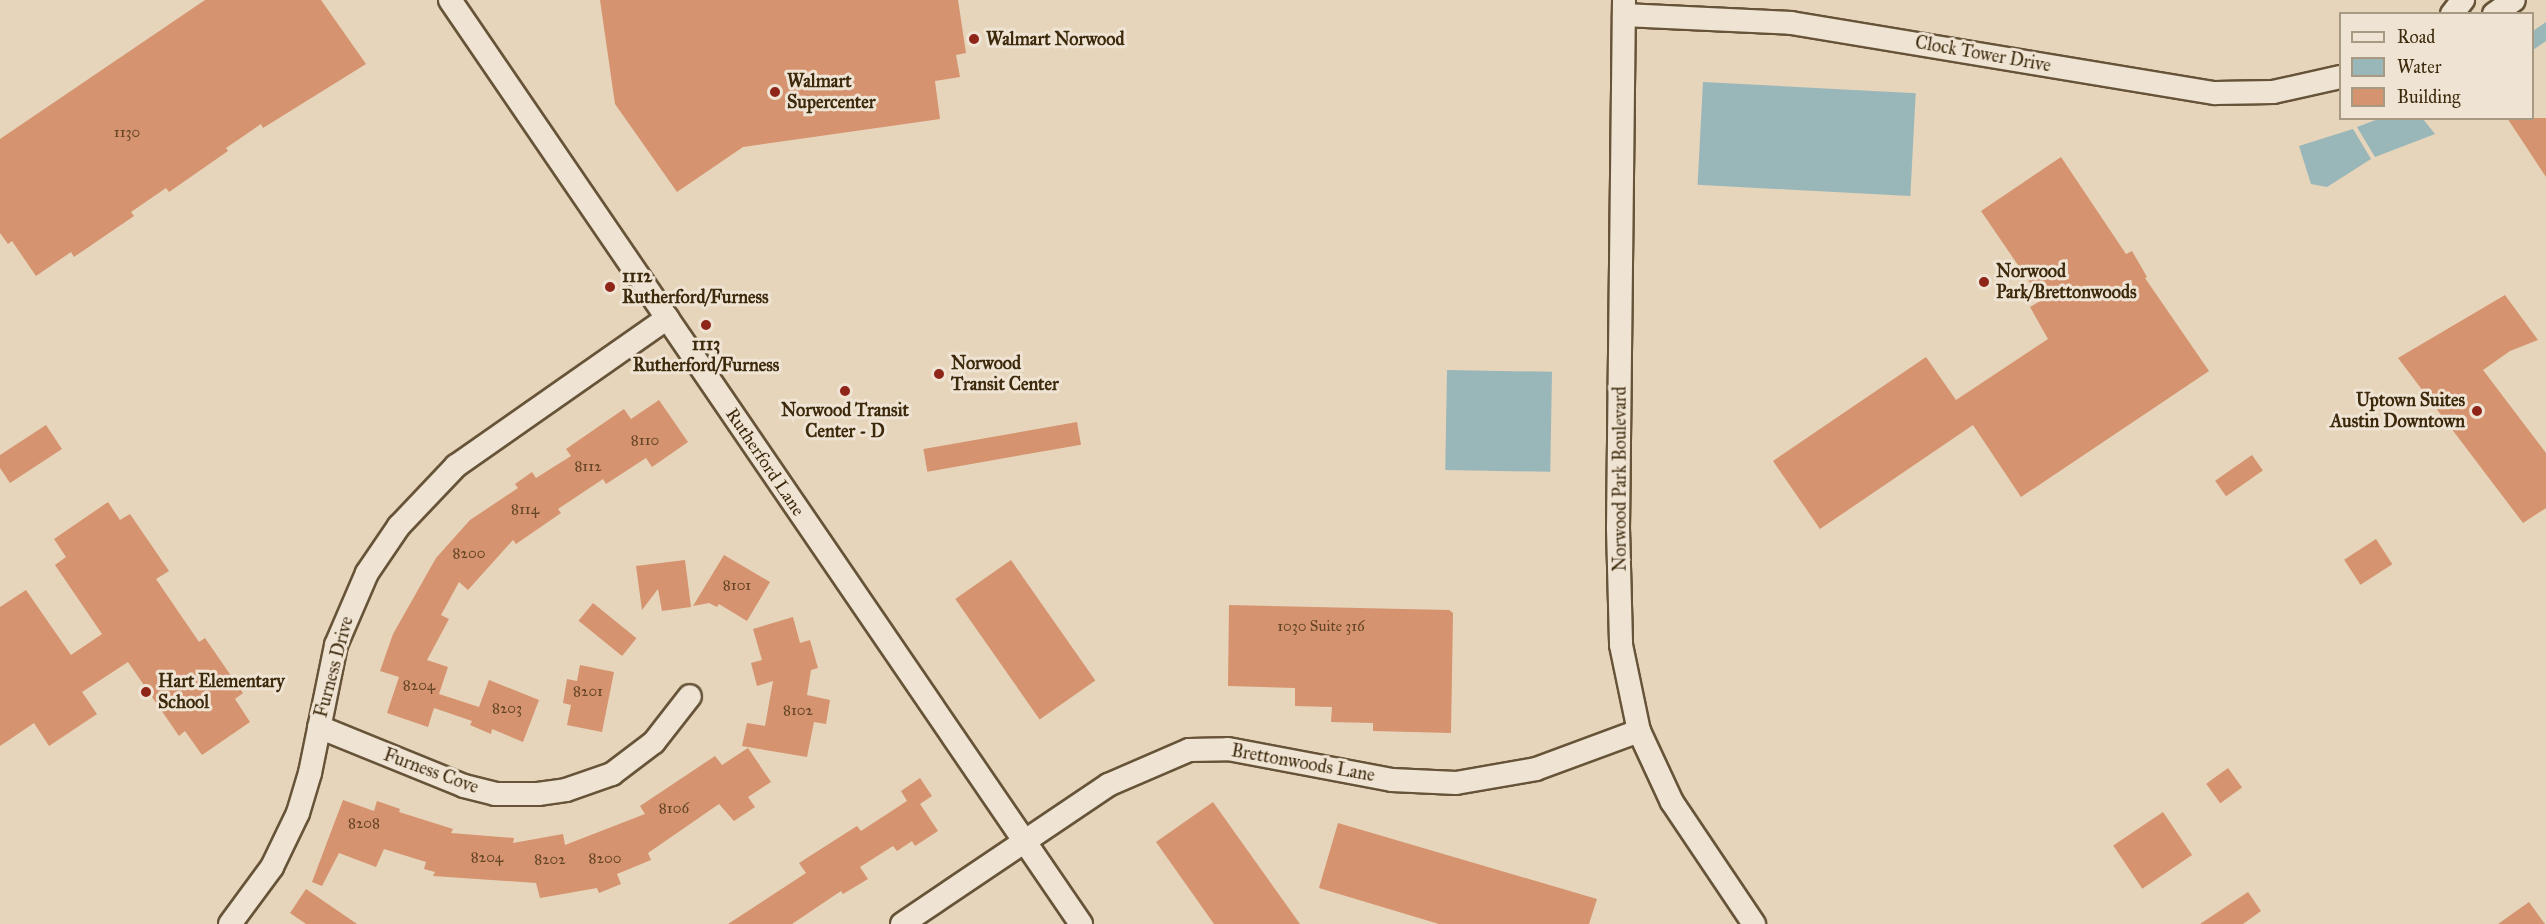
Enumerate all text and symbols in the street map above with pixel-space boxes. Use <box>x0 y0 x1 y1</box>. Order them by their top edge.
legend <box>2339 12 2534 120</box>
text: Road <box>2397 26 2435 48</box>
place label: Walmart Norwood <box>986 28 1125 50</box>
street label: Clock Tower Drive <box>1913 31 2053 77</box>
marker: Walmart Norwood <box>967 32 981 46</box>
text: Water <box>2397 56 2441 78</box>
place label: Walmart Supercenter <box>787 71 875 113</box>
marker: Walmart Supercenter <box>768 85 782 99</box>
text: Building <box>2397 86 2460 108</box>
house number: 1130 <box>114 124 140 142</box>
place label: Norwood Park/Brettonwoods <box>1996 261 2137 304</box>
place label: 1112 Rutherford/Furness <box>622 266 769 308</box>
marker: Norwood Park/Brettonwoods <box>1977 275 1991 289</box>
marker: 1112 Rutherford/Furness <box>603 280 617 294</box>
marker: 1113 Rutherford/Furness <box>699 318 713 332</box>
place label: 1113 Rutherford/Furness <box>633 334 779 376</box>
place label: Norwood Transit Center <box>951 353 1059 395</box>
marker: Norwood Transit Center <box>932 367 946 381</box>
marker: Norwood Transit Center - D <box>838 384 852 398</box>
street label: Norwood Park Boulevard <box>1609 386 1631 572</box>
place label: Uptown Suites Austin Downtown <box>2330 390 2465 432</box>
place label: Norwood Transit Center - D <box>781 400 909 442</box>
street label: Rutherford Lane <box>721 404 809 520</box>
marker: Uptown Suites Austin Downtown <box>2470 404 2484 418</box>
house number: 8110 <box>631 432 659 450</box>
house number: 8112 <box>574 458 602 476</box>
house number: 8114 <box>511 501 539 519</box>
house number: 8200 <box>453 545 485 563</box>
house number: 8101 <box>723 577 751 595</box>
street label: Furness Drive <box>310 614 358 720</box>
house number: 1030 Suite 316 <box>1277 618 1365 636</box>
place label: Hart Elementary School <box>158 671 285 714</box>
house number: 8204 <box>403 677 435 695</box>
house number: 8201 <box>573 683 603 701</box>
marker: Hart Elementary School <box>139 685 153 699</box>
house number: 8203 <box>492 700 522 718</box>
house number: 8102 <box>783 702 813 720</box>
street label: Brettonwoods Lane <box>1230 740 1376 786</box>
street label: Furness Cove <box>381 744 481 798</box>
house number: 8106 <box>659 800 689 818</box>
house number: 8208 <box>348 815 380 833</box>
house number: 8204 <box>471 849 503 867</box>
house number: 8200 <box>589 850 621 868</box>
house number: 8202 <box>534 851 566 869</box>

